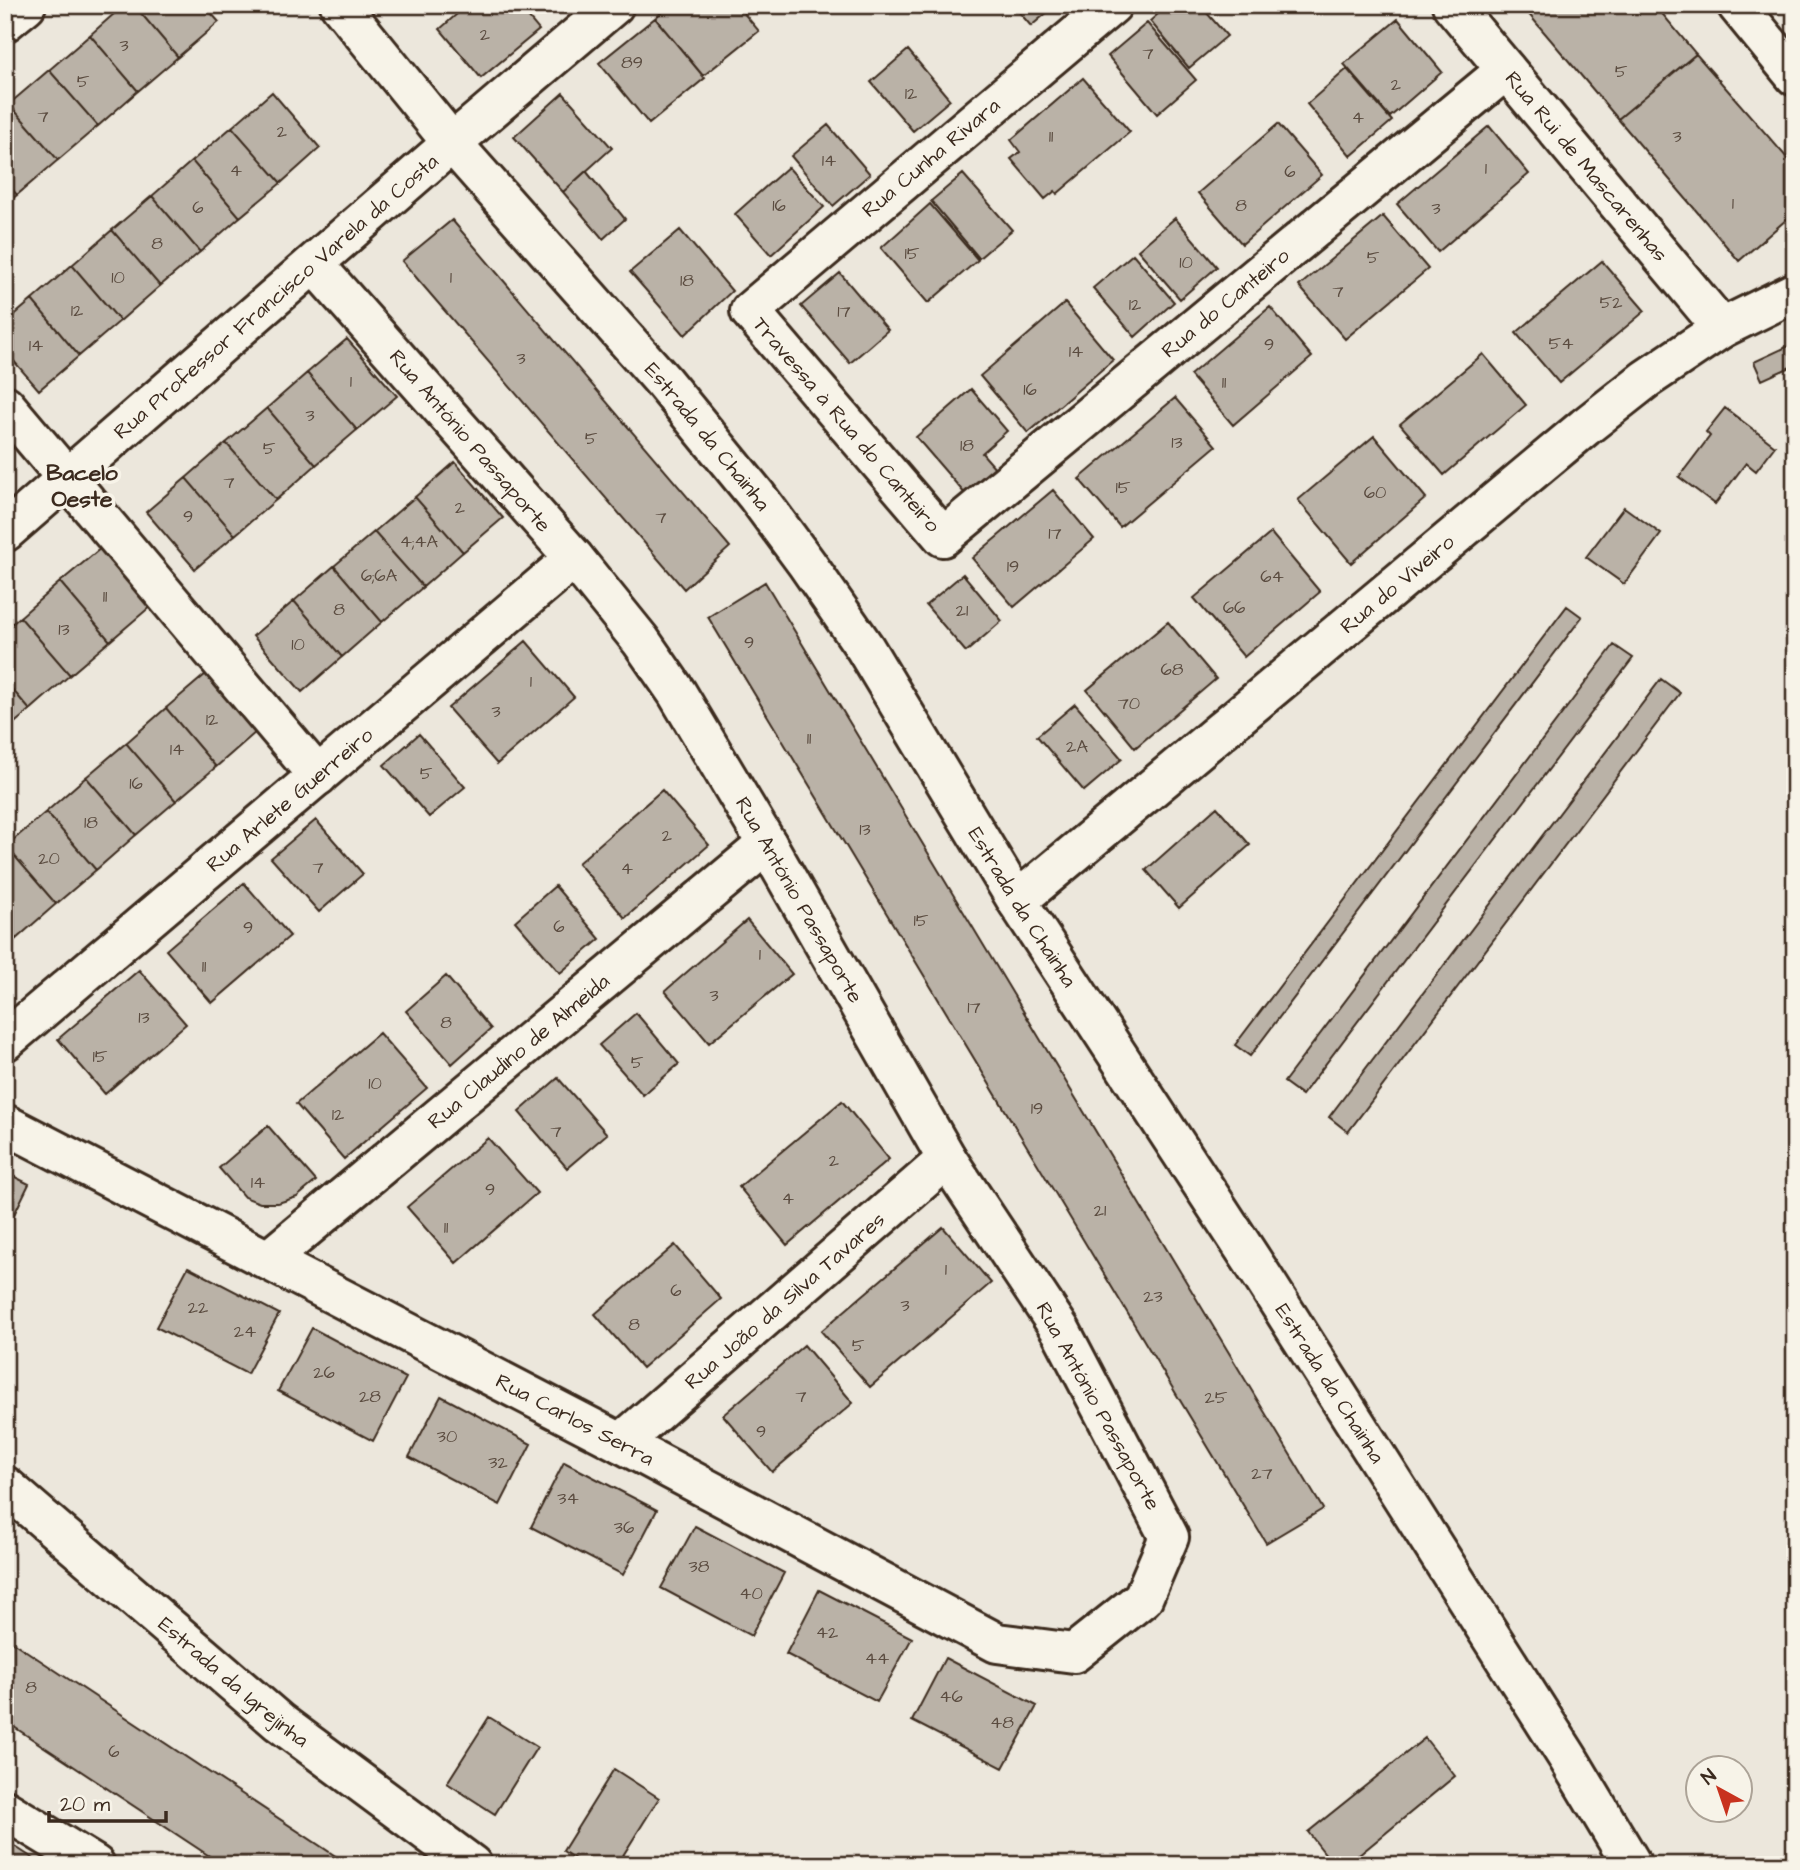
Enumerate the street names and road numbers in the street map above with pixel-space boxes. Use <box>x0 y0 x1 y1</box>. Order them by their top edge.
street label: Rua Rui de Mascarenhas <box>1498 65 1675 268</box>
street label: Rua Cunha Rivara <box>856 91 1007 224</box>
street label: Rua Professor Francisco Varela da Costa <box>107 147 445 446</box>
street label: Rua do Canteiro <box>1155 241 1296 365</box>
street label: Travessa à Rua do Canteiro <box>746 310 947 539</box>
street label: Rua António Passaporte <box>382 343 558 539</box>
street label: Estrada da Chainha <box>638 356 777 517</box>
street label: Rua do Viveiro <box>1334 527 1461 640</box>
street label: Rua Arlete Guerreiro <box>200 720 379 879</box>
street label: Rua António Passaporte <box>727 792 870 1009</box>
street label: Estrada da Chainha <box>961 821 1084 993</box>
street label: Rua Claudino de Almeida <box>421 967 616 1136</box>
street label: Rua João da Silva Tavares <box>678 1205 891 1396</box>
street label: Rua António Passaporte <box>1028 1297 1167 1516</box>
street label: Estrada da Chainha <box>1269 1298 1392 1469</box>
street label: Rua Carlos Serra <box>491 1366 660 1473</box>
street label: Estrada da Igrejinha <box>152 1610 315 1754</box>

